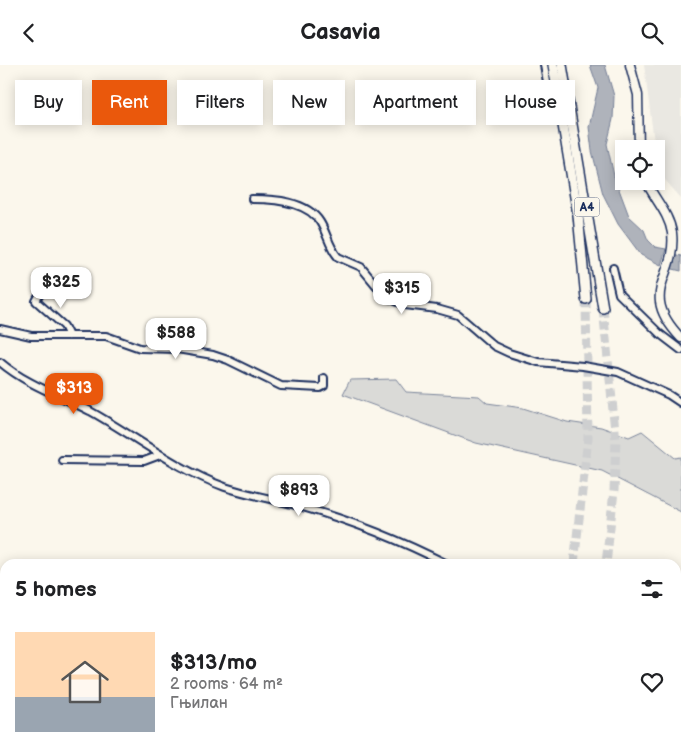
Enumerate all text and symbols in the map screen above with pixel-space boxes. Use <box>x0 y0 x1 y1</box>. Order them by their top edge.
icon: back <box>15 19 43 47</box>
text: Casavia <box>300 19 381 46</box>
icon: search <box>638 19 666 47</box>
chip: Buy <box>15 80 82 125</box>
chip: Rent <box>92 80 167 125</box>
chip: Filters <box>177 80 263 125</box>
chip: New <box>273 80 345 125</box>
chip: Apartment <box>355 80 476 125</box>
chip: House <box>486 80 575 125</box>
map controls <box>615 140 665 190</box>
button: locate <box>615 140 665 190</box>
road number: A4 <box>574 197 600 217</box>
pin: $325 <box>31 267 91 309</box>
text: $325 <box>42 273 80 292</box>
pin: $315 <box>372 273 432 315</box>
text: $315 <box>384 279 420 298</box>
pin: $588 <box>146 317 206 360</box>
text: $588 <box>156 324 196 343</box>
pin: $313 <box>44 373 104 415</box>
text: $313 <box>56 379 92 398</box>
pin: $893 <box>269 475 329 517</box>
text: $893 <box>280 481 318 500</box>
icon: filters <box>638 575 666 603</box>
text: 5 homes <box>15 577 97 602</box>
text: $313/mo <box>170 650 257 675</box>
icon: home <box>55 652 115 712</box>
icon: heart <box>638 668 666 696</box>
text: 2 rooms · 64 m² <box>170 675 283 694</box>
text: Гњилан <box>170 694 228 713</box>

